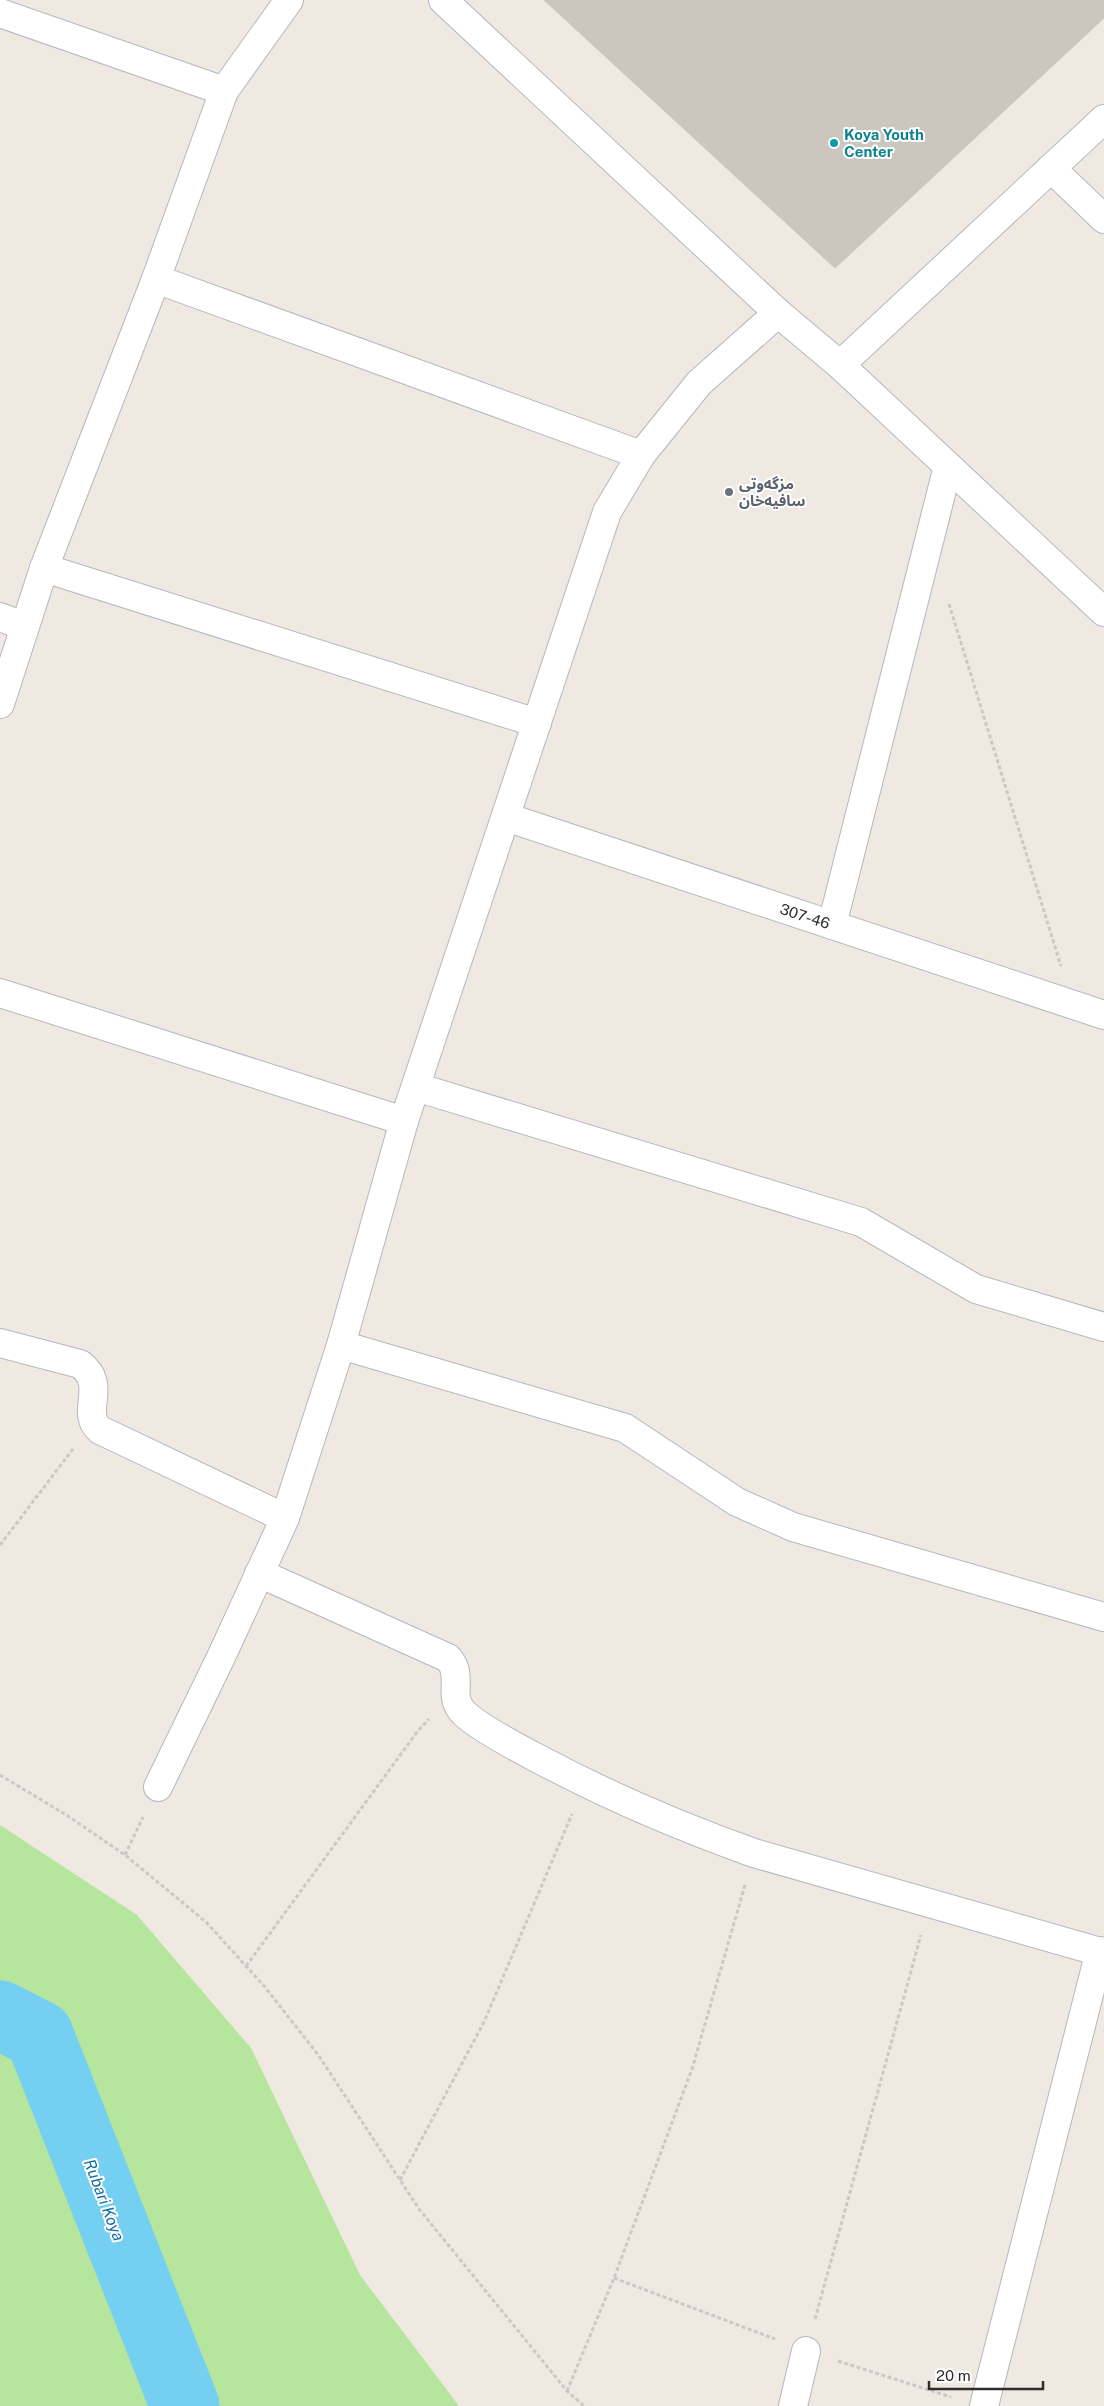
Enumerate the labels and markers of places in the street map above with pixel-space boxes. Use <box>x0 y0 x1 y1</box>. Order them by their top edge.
place label: Koya Youth Center <box>844 126 924 160</box>
marker: Koya Youth Center <box>828 137 840 149</box>
place label: مزگه‌وتی سافیه‌خان <box>739 475 805 509</box>
marker: مزگه‌وتی سافیه‌خان <box>723 486 735 498</box>

